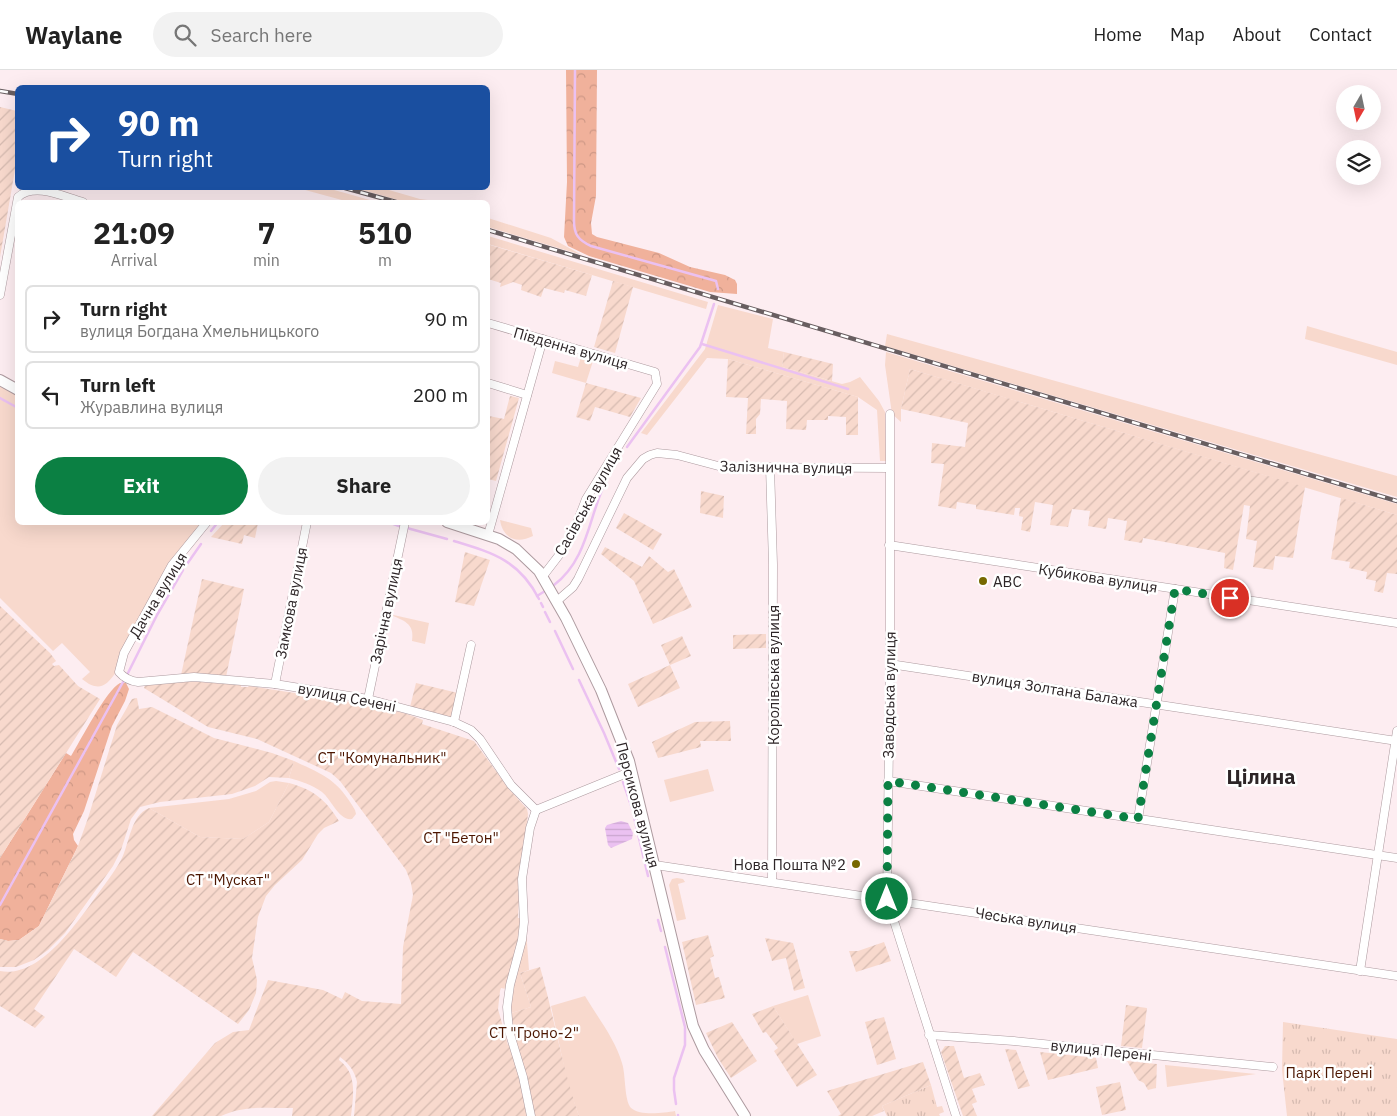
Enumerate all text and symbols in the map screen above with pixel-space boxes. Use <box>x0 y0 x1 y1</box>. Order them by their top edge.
search box <box>153 12 503 57</box>
text: Waylane <box>25 19 123 51</box>
icon: search <box>171 21 199 49</box>
text: Search here <box>211 23 312 47</box>
text: Home <box>1094 23 1142 46</box>
text: Map <box>1170 23 1205 46</box>
text: About <box>1233 23 1281 46</box>
text: Contact <box>1309 23 1372 46</box>
north arrow <box>1336 85 1381 130</box>
map controls <box>1336 85 1381 185</box>
text: 90 m <box>118 100 200 146</box>
icon: right <box>35 105 100 170</box>
button: layers <box>1336 140 1381 185</box>
text: Turn right <box>118 144 213 173</box>
text: 21:09 <box>93 213 175 252</box>
text: 7 <box>257 213 275 252</box>
text: 510 <box>358 213 412 252</box>
text: Arrival <box>111 250 157 270</box>
text: min <box>253 250 280 270</box>
text: m <box>378 250 392 270</box>
text: Turn right <box>80 297 167 321</box>
icon: right <box>37 305 65 333</box>
text: 90 m <box>424 307 468 331</box>
text: вулиця Богдана Хмельницького <box>80 321 319 341</box>
street label: Південна вулиця <box>511 323 631 373</box>
text: Turn left <box>80 373 156 397</box>
icon: left <box>37 381 65 409</box>
text: 200 m <box>413 383 468 407</box>
text: Журавлина вулиця <box>80 397 223 417</box>
street label: Сасівська вулиця <box>550 443 626 559</box>
street label: Залізнична вулиця <box>719 456 853 478</box>
button: Exit <box>35 457 248 515</box>
button: Share <box>258 457 470 515</box>
street label: Замкова вулиця <box>271 546 311 660</box>
street label: Дачна вулиця <box>125 549 191 641</box>
street label: Зарічна вулиця <box>366 556 406 666</box>
street label: Кубикова вулиця <box>1037 559 1159 597</box>
place label: ABC <box>993 572 1022 591</box>
marker: ABC <box>977 575 989 587</box>
pin <box>1209 577 1251 619</box>
icon: arrive <box>1216 584 1244 612</box>
street label: Королівська вулиця <box>764 605 783 745</box>
street label: Заводська вулиця <box>878 631 900 759</box>
street label: вулиця Золтана Балажа <box>971 666 1139 712</box>
street label: вулиця Сечені <box>296 678 398 716</box>
street label: Персикова вулиця <box>612 740 664 870</box>
park label: СТ "Комунальник" <box>318 748 446 767</box>
district label: Цілина <box>1226 763 1296 790</box>
park label: СТ "Бетон" <box>423 828 499 847</box>
place label: Нова Пошта №2 <box>734 855 846 874</box>
marker: Нова Пошта №2 <box>850 858 862 870</box>
park label: СТ "Мускат" <box>186 870 270 889</box>
position arrow <box>860 872 912 924</box>
street label: Чеська вулиця <box>974 903 1078 937</box>
park label: СТ "Гроно-2" <box>489 1023 579 1042</box>
street label: вулиця Перені <box>1050 1035 1152 1065</box>
park label: Парк Перені <box>1285 1063 1373 1082</box>

